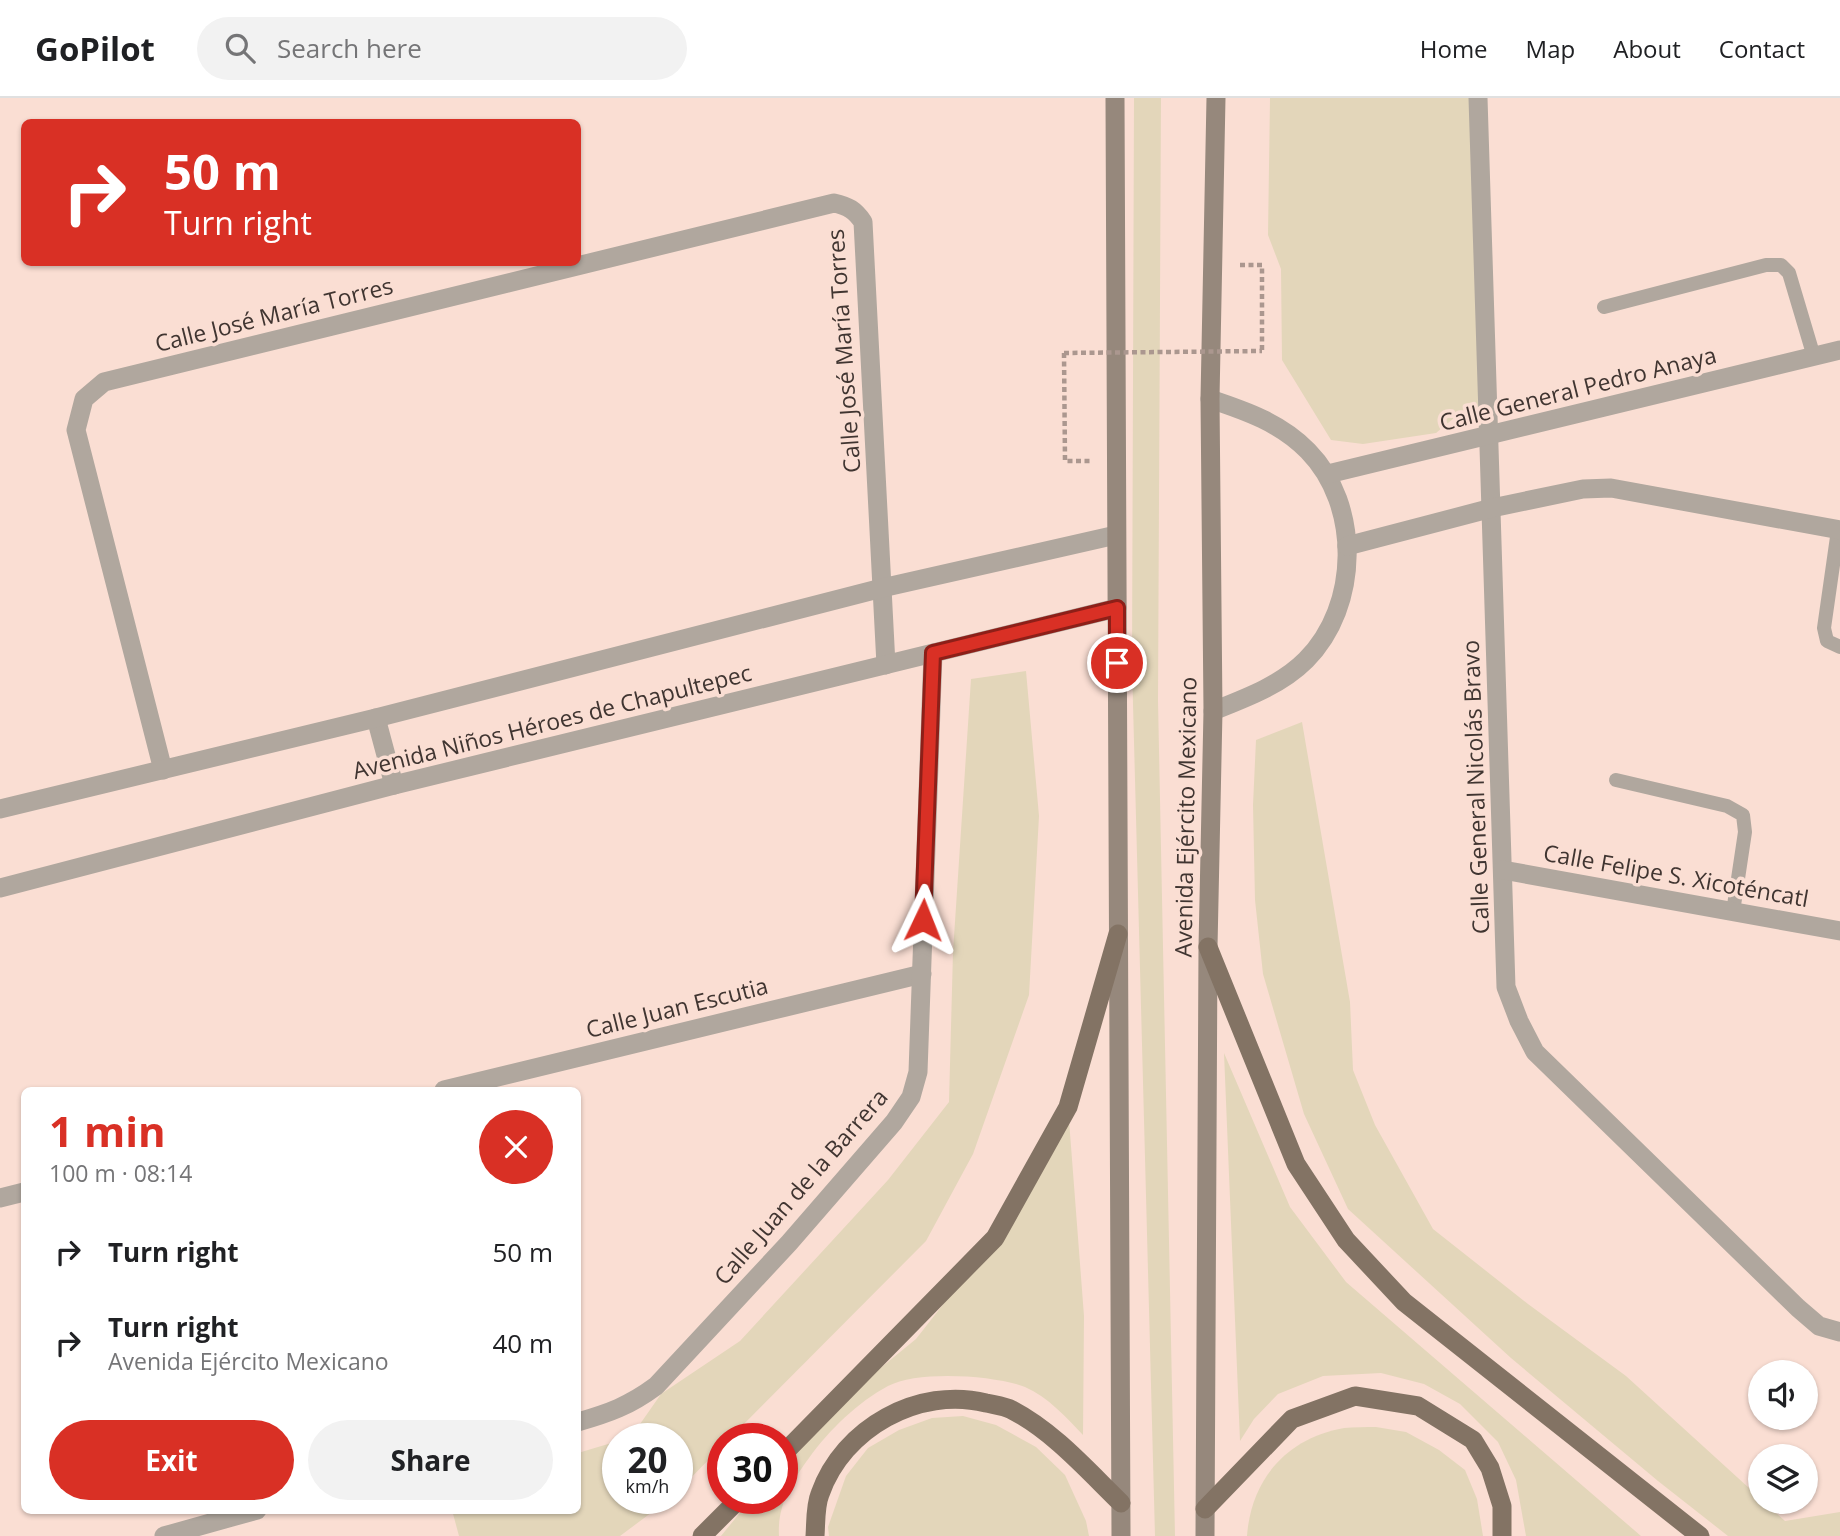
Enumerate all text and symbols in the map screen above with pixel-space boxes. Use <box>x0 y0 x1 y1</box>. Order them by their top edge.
search box <box>197 17 687 80</box>
text: GoPilot <box>35 26 155 71</box>
icon: search <box>221 29 259 67</box>
text: Search here <box>277 30 422 66</box>
text: Home <box>1420 32 1488 65</box>
text: Map <box>1526 32 1575 65</box>
text: About <box>1613 32 1681 65</box>
text: Contact <box>1719 32 1805 65</box>
text: 50 m <box>164 138 281 204</box>
icon: right <box>49 147 140 238</box>
text: Turn right <box>164 201 312 244</box>
street label: Calle José María Torres <box>819 228 867 474</box>
street label: Calle José María Torres <box>151 269 396 359</box>
street label: Calle General Pedro Anaya <box>1436 338 1719 438</box>
pin <box>1087 633 1147 693</box>
street label: Calle General Nicolás Bravo <box>1454 639 1496 935</box>
icon: arrive <box>1098 644 1136 682</box>
street label: Avenida Niños Héroes de Chapultepec <box>349 656 755 786</box>
street label: Avenida Ejército Mexicano <box>1167 676 1203 958</box>
street label: Calle Felipe S. Xicoténcatl <box>1541 836 1811 914</box>
position arrow <box>886 883 960 957</box>
street label: Calle Juan Escutia <box>582 969 771 1045</box>
street label: Calle Juan de la Barrera <box>706 1082 894 1291</box>
text: 1 min <box>49 1102 166 1159</box>
button: close <box>479 1110 553 1184</box>
text: 100 m · 08:14 <box>49 1157 192 1189</box>
icon: right <box>49 1233 87 1271</box>
text: Turn right <box>108 1234 239 1270</box>
text: 50 m <box>492 1234 553 1270</box>
text: Turn right <box>108 1309 239 1345</box>
icon: right <box>49 1324 87 1362</box>
text: 40 m <box>492 1325 553 1361</box>
text: Avenida Ejército Mexicano <box>108 1345 389 1377</box>
map controls <box>1748 1360 1818 1514</box>
button: sound <box>1748 1360 1818 1430</box>
button: Exit <box>49 1420 294 1500</box>
button: Share <box>308 1420 553 1500</box>
speed limit sign: 30 <box>707 1423 798 1514</box>
text: 20 <box>627 1436 668 1483</box>
button: layers <box>1748 1444 1818 1514</box>
text: km/h <box>626 1474 669 1498</box>

